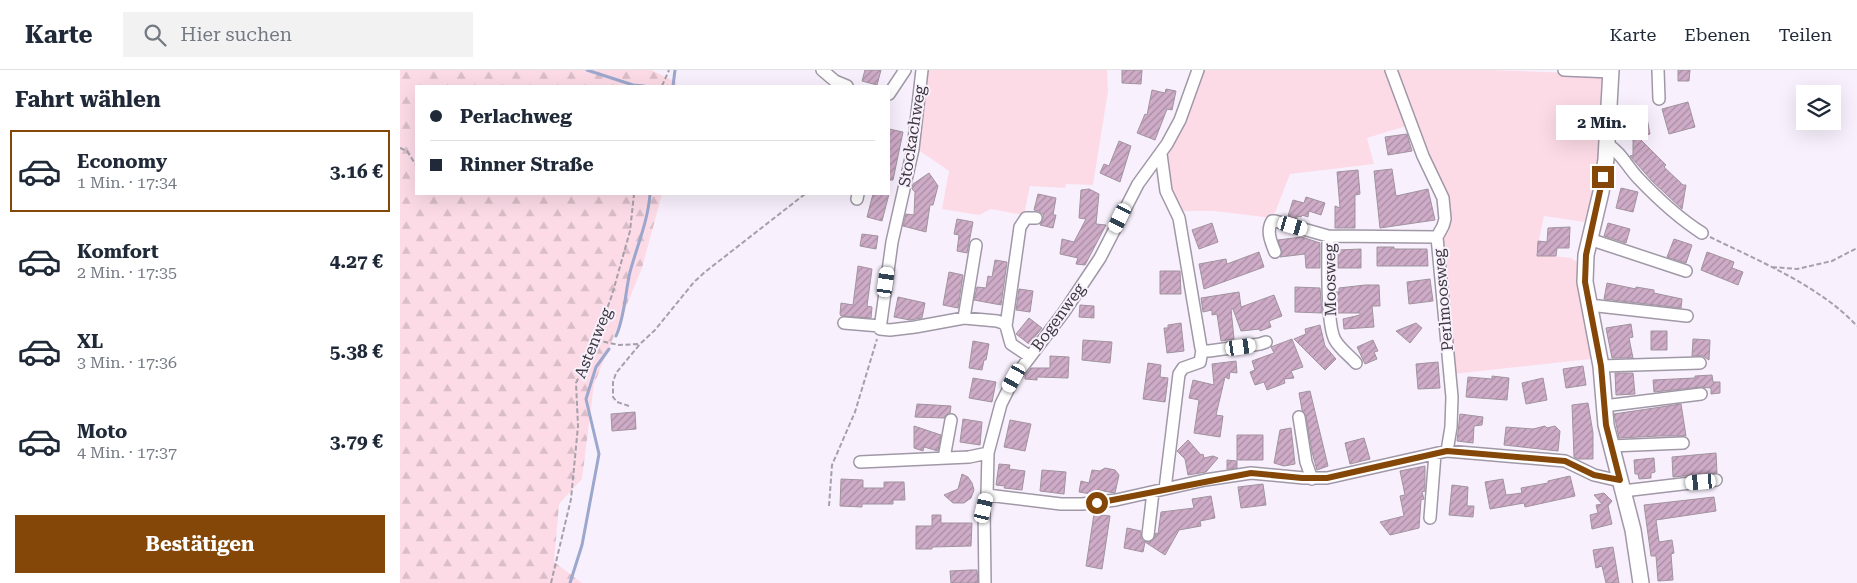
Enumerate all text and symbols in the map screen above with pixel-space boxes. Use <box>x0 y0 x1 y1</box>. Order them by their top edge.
search box <box>123 12 473 57</box>
text: Karte <box>25 21 93 49</box>
icon: search <box>141 21 169 49</box>
text: Hier suchen <box>181 23 292 46</box>
text: Karte <box>1610 24 1656 45</box>
text: Ebenen <box>1684 24 1750 45</box>
text: Teilen <box>1778 24 1832 45</box>
street label: Stockachweg <box>895 83 930 188</box>
map controls <box>1796 85 1841 130</box>
button: layers <box>1796 85 1841 130</box>
text: Fahrt wählen <box>15 87 161 112</box>
callout: 2 Min. <box>1557 104 1649 140</box>
text: Perlachweg <box>460 105 572 128</box>
text: 2 Min. <box>1577 113 1627 132</box>
icon: car <box>17 149 62 194</box>
text: Economy <box>77 150 167 173</box>
text: Rinner Straße <box>460 153 594 176</box>
text: 3.16 € <box>330 160 383 183</box>
route end <box>1592 166 1614 188</box>
text: 1 Min. · 17:34 <box>77 173 177 192</box>
car <box>1106 201 1133 235</box>
car <box>1276 215 1309 237</box>
icon: car <box>17 239 62 284</box>
text: Komfort <box>77 240 159 263</box>
street label: Moosweg <box>1320 242 1340 317</box>
street label: Perlmoosweg <box>1429 247 1457 352</box>
text: 4.27 € <box>330 250 383 273</box>
text: 2 Min. · 17:35 <box>77 263 177 282</box>
car <box>876 266 895 298</box>
street label: Bogenweg <box>1027 279 1089 354</box>
street label: Astenweg <box>570 304 616 381</box>
icon: car <box>17 329 62 374</box>
text: XL <box>77 330 103 353</box>
car <box>1225 337 1256 357</box>
text: 5.38 € <box>330 340 383 363</box>
text: 3 Min. · 17:36 <box>77 353 177 372</box>
car <box>1000 361 1027 395</box>
icon: car <box>17 419 62 464</box>
text: Moto <box>77 420 127 443</box>
text: 3.79 € <box>330 430 383 453</box>
text: 4 Min. · 17:37 <box>77 443 177 462</box>
car <box>1685 473 1716 491</box>
car <box>973 492 994 524</box>
route start <box>1086 492 1108 514</box>
button: Bestätigen <box>15 515 385 573</box>

